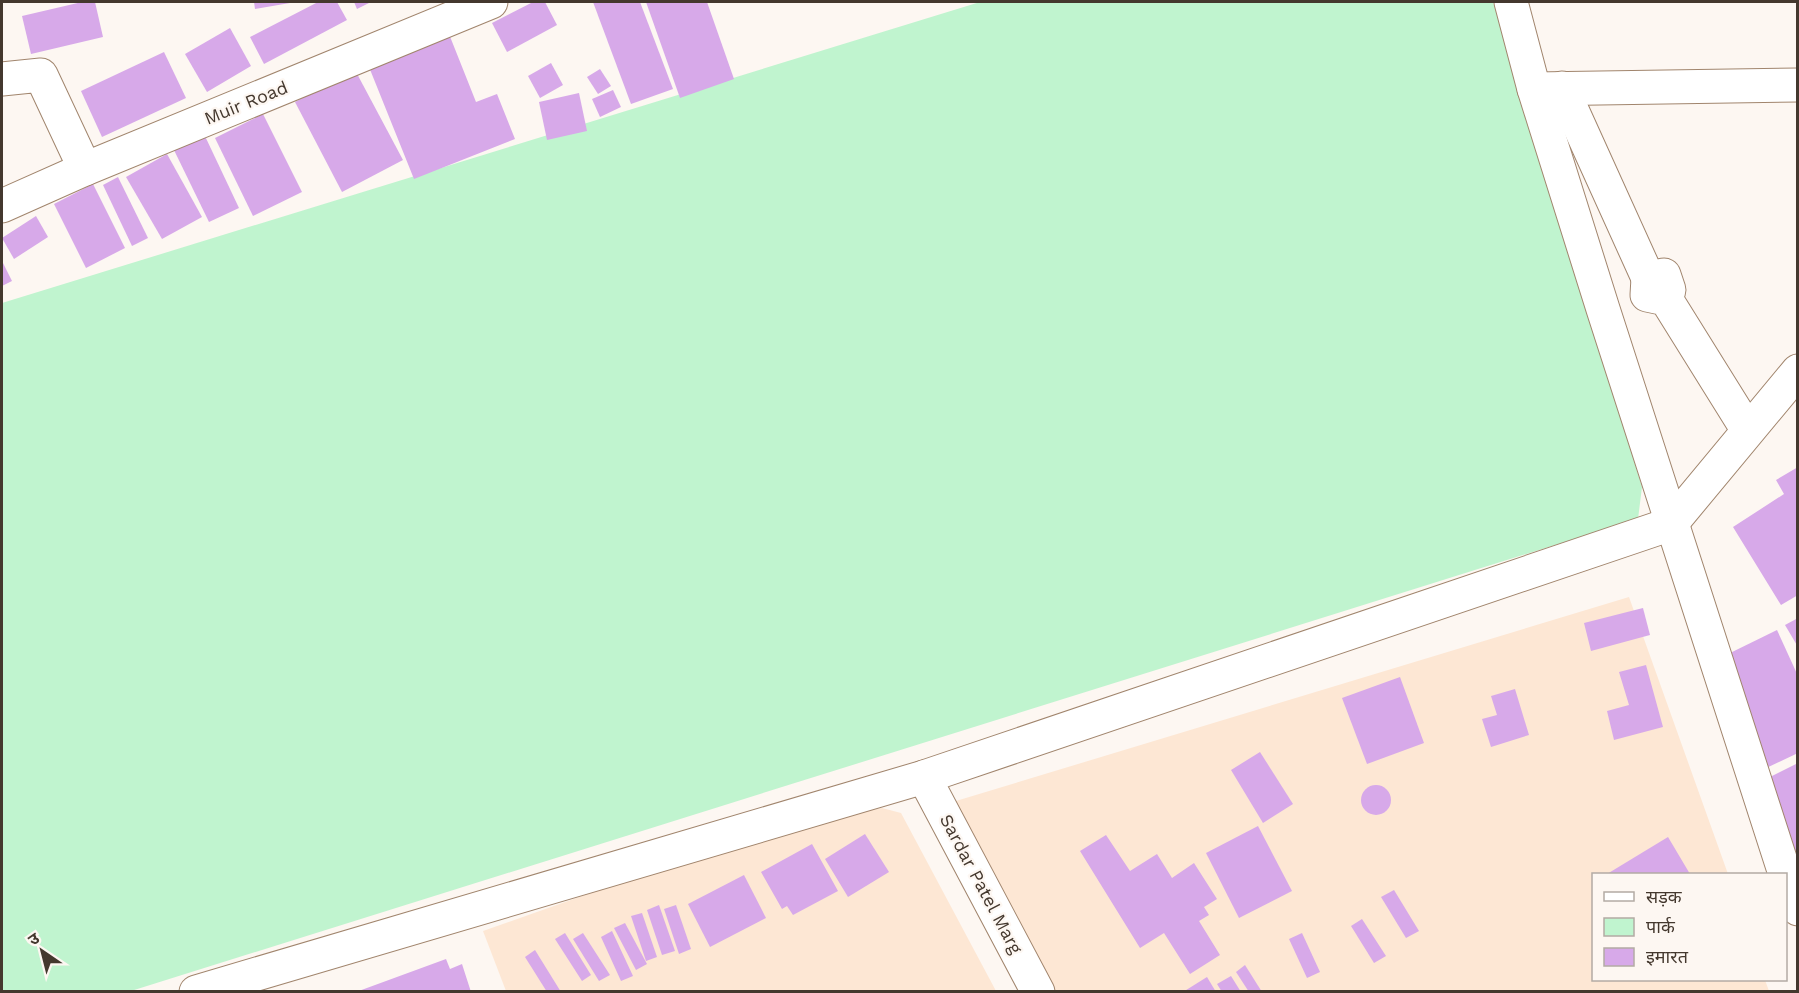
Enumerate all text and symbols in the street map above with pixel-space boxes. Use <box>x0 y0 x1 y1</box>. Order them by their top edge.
street label: Muir Road <box>201 76 291 129</box>
street label: Sardar Patel Marg <box>936 810 1027 957</box>
legend <box>1592 873 1787 981</box>
text: सड़क <box>1646 886 1683 907</box>
text: पार्क <box>1646 916 1676 937</box>
north arrow <box>12 921 72 981</box>
text: उ <box>24 928 43 950</box>
text: इमारत <box>1646 946 1689 967</box>

